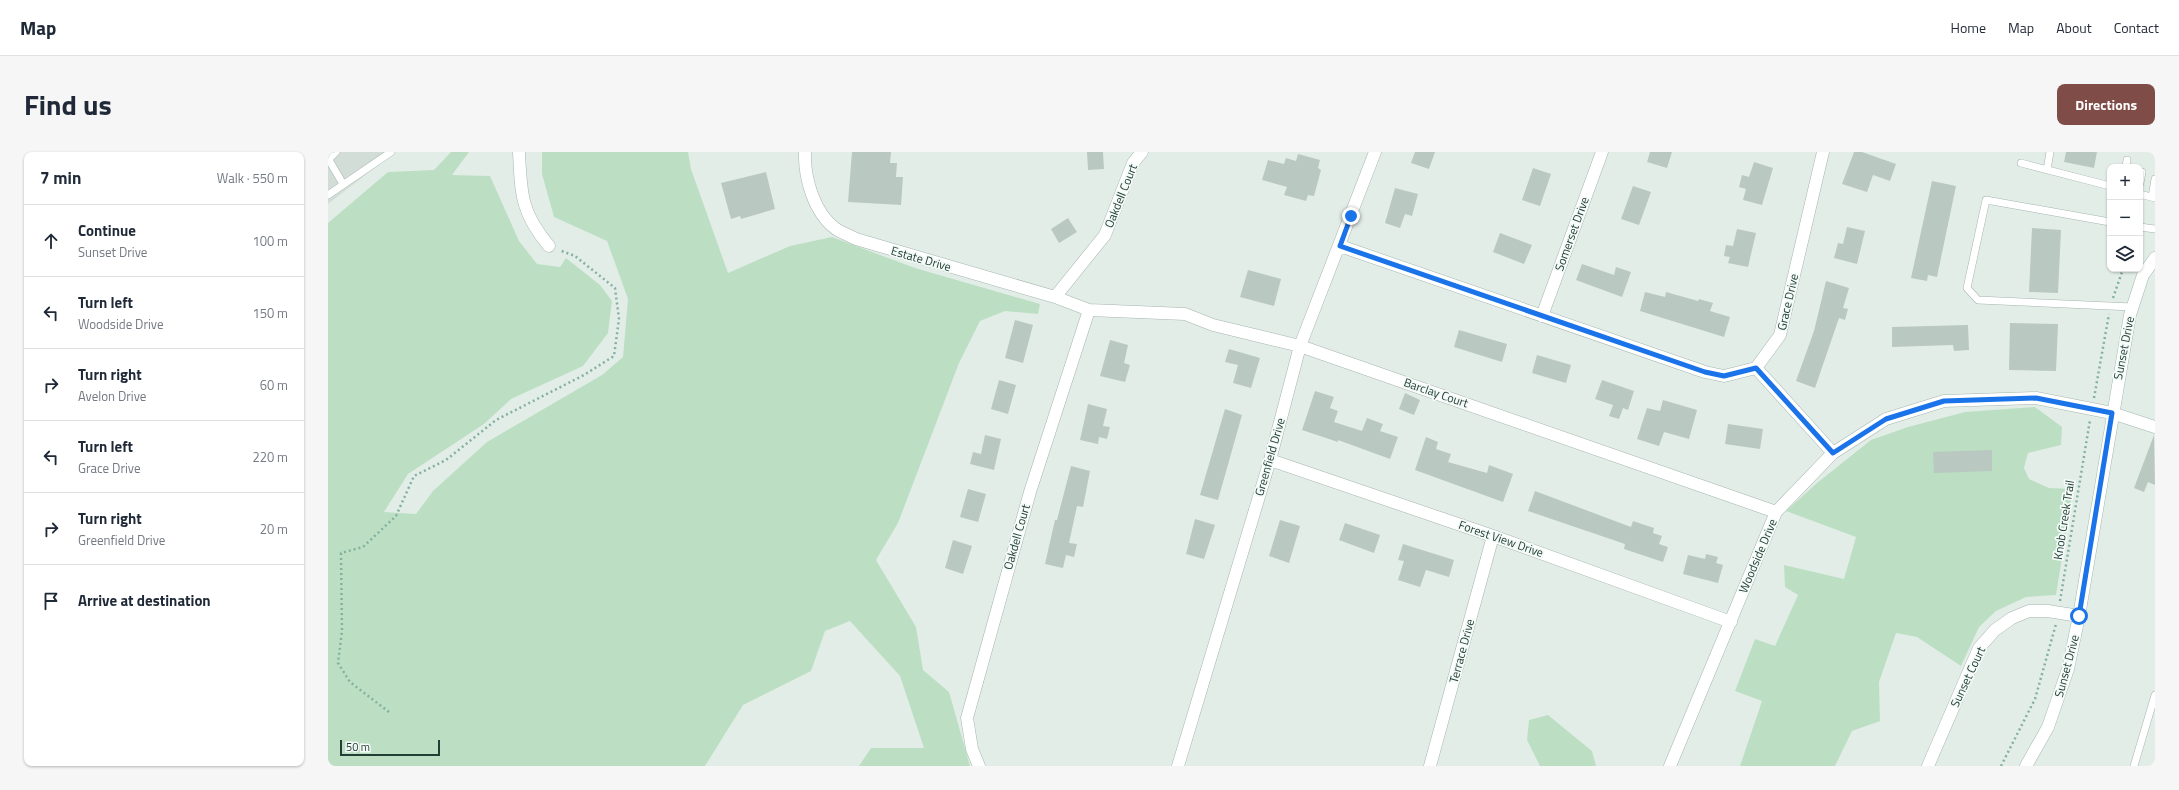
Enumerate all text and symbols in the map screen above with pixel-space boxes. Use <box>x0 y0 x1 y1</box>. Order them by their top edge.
text: Map <box>20 13 56 42</box>
text: Home <box>1951 17 1986 38</box>
text: Map <box>2008 17 2034 38</box>
text: About <box>2056 17 2092 38</box>
text: Contact <box>2114 17 2159 38</box>
text: Find us <box>24 83 112 126</box>
button: Directions <box>2057 84 2155 125</box>
street label: Oakdell Court <box>1099 160 1142 231</box>
map controls <box>2107 164 2143 272</box>
button: + <box>2107 164 2143 200</box>
text: 7 min <box>40 165 81 191</box>
text: Walk · 550 m <box>217 168 288 188</box>
street label: Somerset Drive <box>1549 194 1594 274</box>
button: − <box>2107 200 2143 236</box>
route end <box>1342 207 1360 225</box>
text: Continue <box>78 219 136 242</box>
icon: ahead <box>40 230 62 252</box>
text: 100 m <box>252 231 288 251</box>
button: layers <box>2107 236 2143 272</box>
street label: Estate Drive <box>889 241 953 276</box>
text: Sunset Drive <box>78 242 147 262</box>
street label: Grace Drive <box>1772 272 1803 332</box>
text: Turn left <box>78 291 133 314</box>
icon: left <box>40 302 62 324</box>
text: 150 m <box>252 303 288 323</box>
text: Woodside Drive <box>78 314 164 334</box>
street label: Sunset Drive <box>2108 315 2139 381</box>
text: Turn right <box>78 363 142 386</box>
street label: Barclay Court <box>1401 373 1472 413</box>
icon: right <box>40 374 62 396</box>
text: 60 m <box>260 375 288 395</box>
text: Avelon Drive <box>78 386 146 406</box>
street label: Greenfield Drive <box>1249 415 1290 498</box>
text: Turn left <box>78 435 133 458</box>
icon: left <box>40 446 62 468</box>
text: 220 m <box>252 447 288 467</box>
text: Grace Drive <box>78 458 140 478</box>
street label: Knob Creek Trail <box>2048 479 2079 561</box>
street label: Oakdell Court <box>998 501 1035 572</box>
text: Turn right <box>78 507 142 530</box>
street label: Forest View Drive <box>1456 515 1546 562</box>
street label: Woodside Drive <box>1733 516 1782 596</box>
icon: right <box>40 518 62 540</box>
text: 20 m <box>260 519 288 539</box>
text: Greenfield Drive <box>78 530 165 550</box>
text: Arrive at destination <box>78 589 211 612</box>
icon: arrive <box>40 590 62 612</box>
route start <box>2070 607 2088 625</box>
street label: Terrace Drive <box>1444 617 1479 685</box>
street label: Sunset Drive <box>2049 632 2084 699</box>
street label: Sunset Court <box>1945 642 1990 710</box>
scale bar <box>340 738 440 757</box>
text: 50 m <box>346 739 370 755</box>

